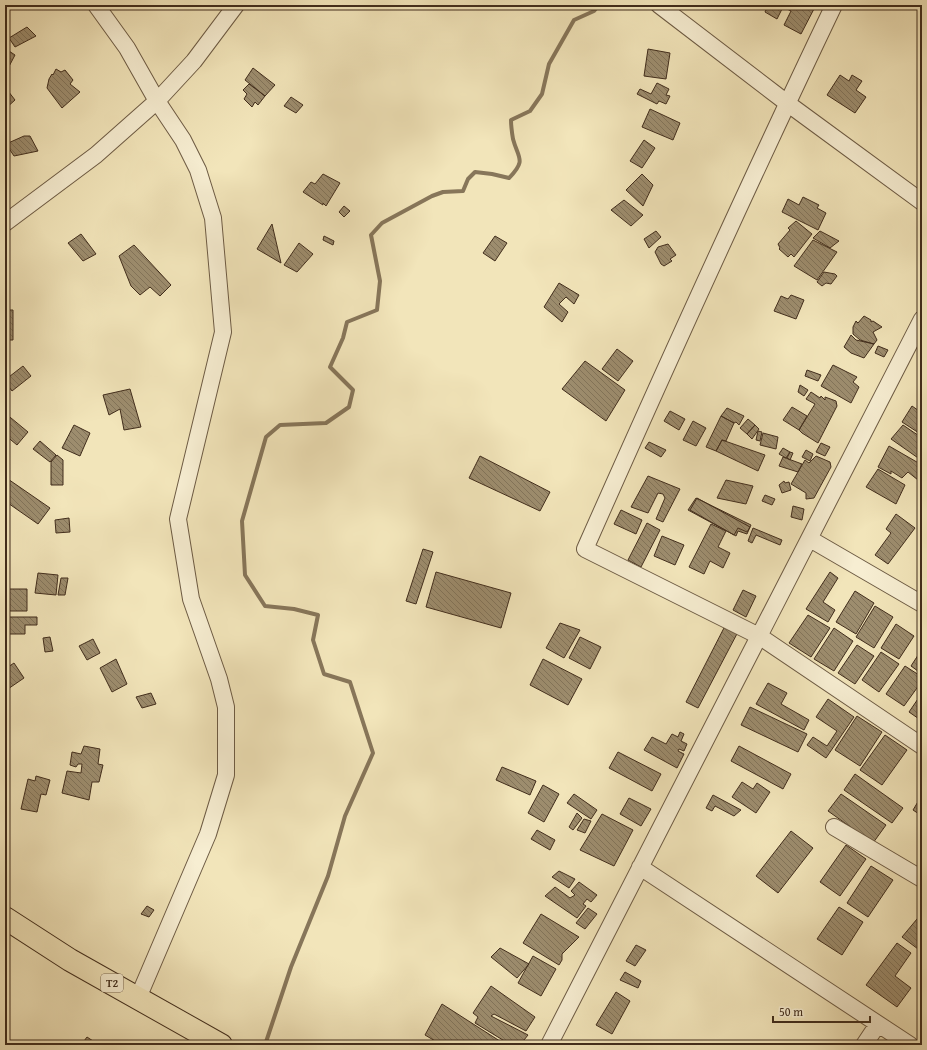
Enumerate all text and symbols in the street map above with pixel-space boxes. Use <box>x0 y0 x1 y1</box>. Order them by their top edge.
road number: T2 <box>101 974 123 992</box>
scale bar <box>773 998 870 1024</box>
text: 50 m <box>779 1003 803 1020</box>

